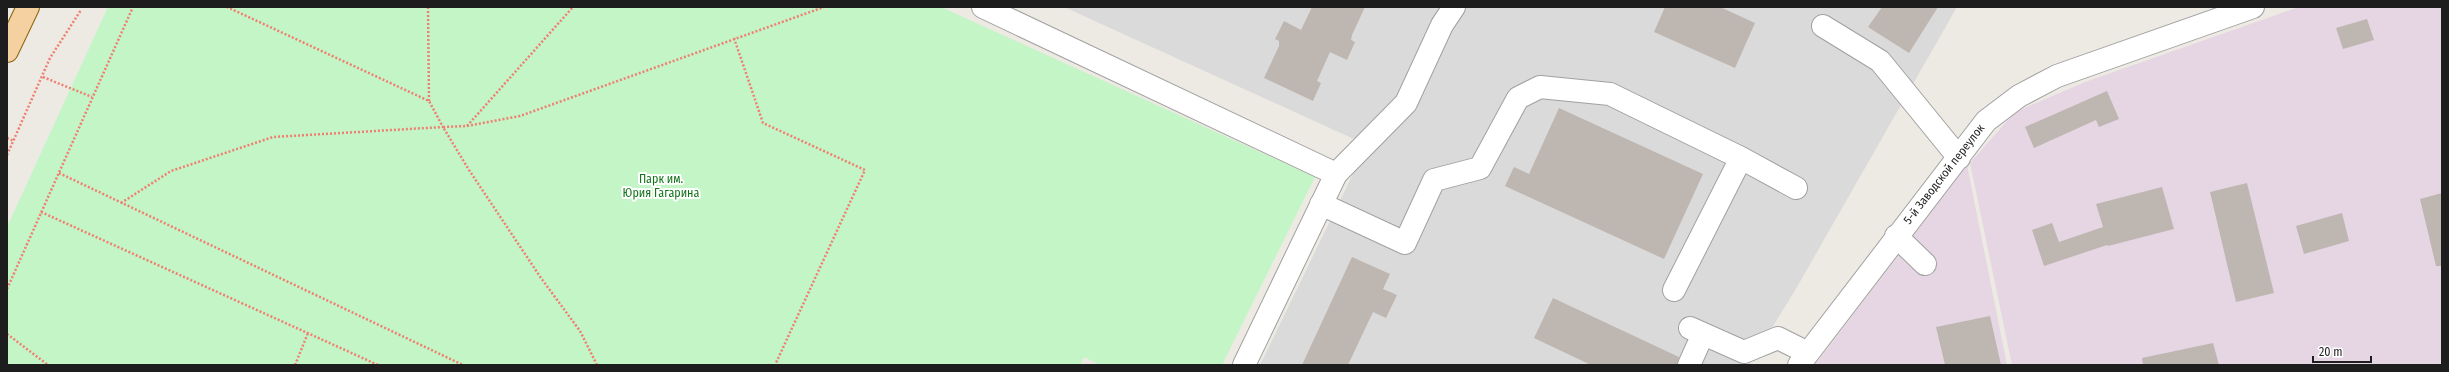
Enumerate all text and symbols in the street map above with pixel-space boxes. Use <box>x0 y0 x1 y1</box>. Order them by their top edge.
street label: 5-й Заводской переулок <box>1901 121 1988 227</box>
park label: Парк им. Юрия Гагарина <box>623 172 700 200</box>
scale bar <box>2313 338 2371 364</box>
text: 20 m <box>2319 345 2343 359</box>

